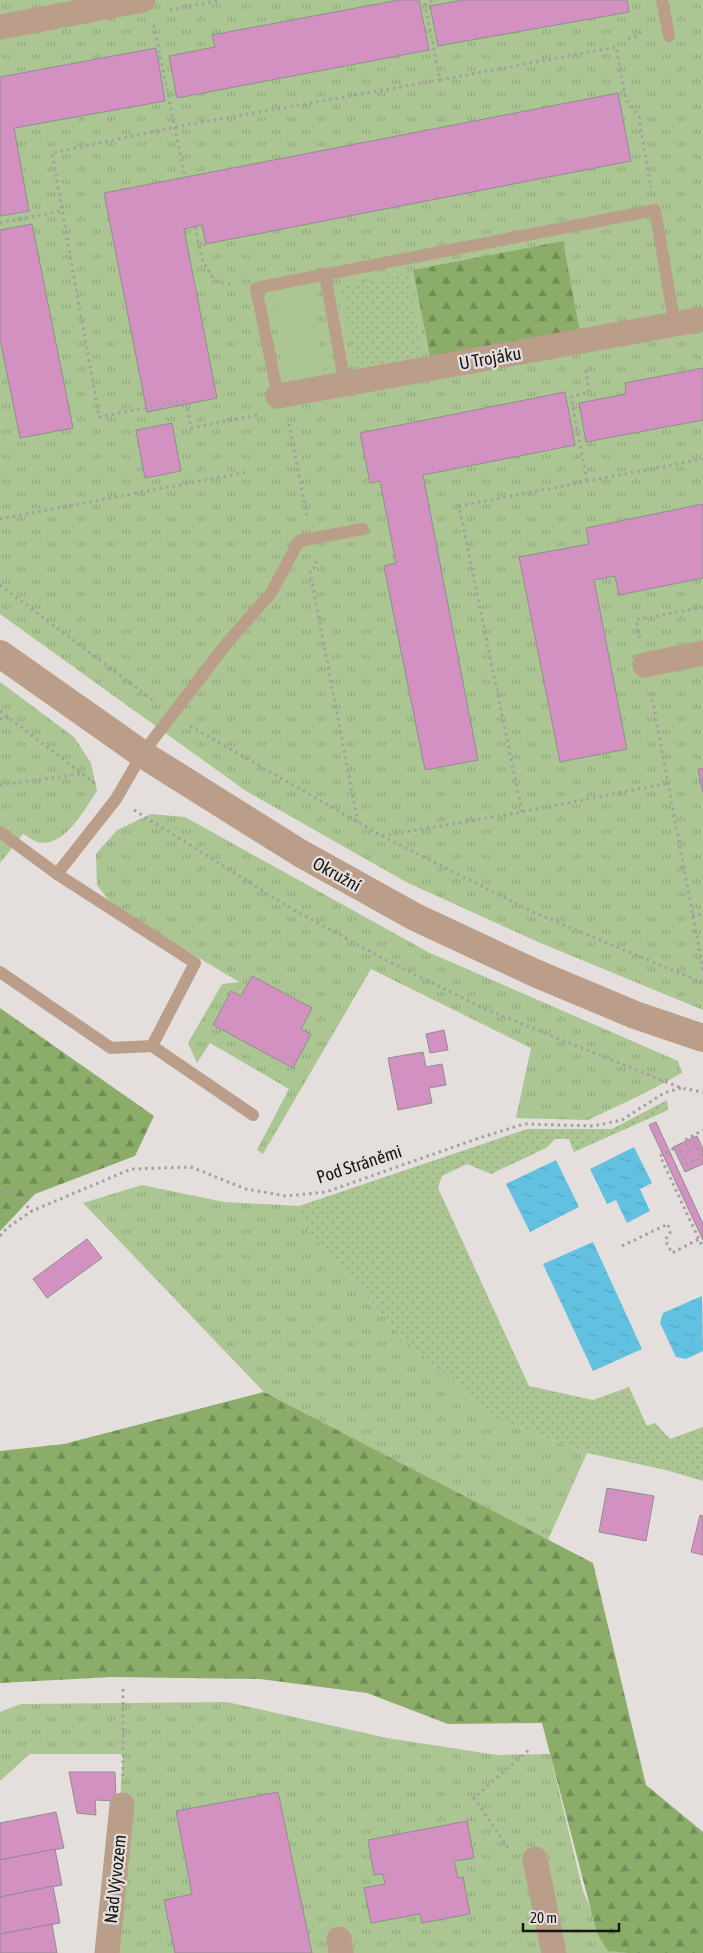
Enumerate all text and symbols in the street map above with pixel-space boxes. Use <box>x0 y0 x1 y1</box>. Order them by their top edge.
street label: U Trojáku <box>457 342 523 374</box>
street label: Okružní <box>309 852 365 896</box>
street label: Pod Stráněmi <box>314 1140 404 1188</box>
street label: Nad Vývozem <box>100 1834 130 1924</box>
scale bar <box>523 1900 619 1932</box>
text: 20 m <box>530 1909 557 1926</box>

